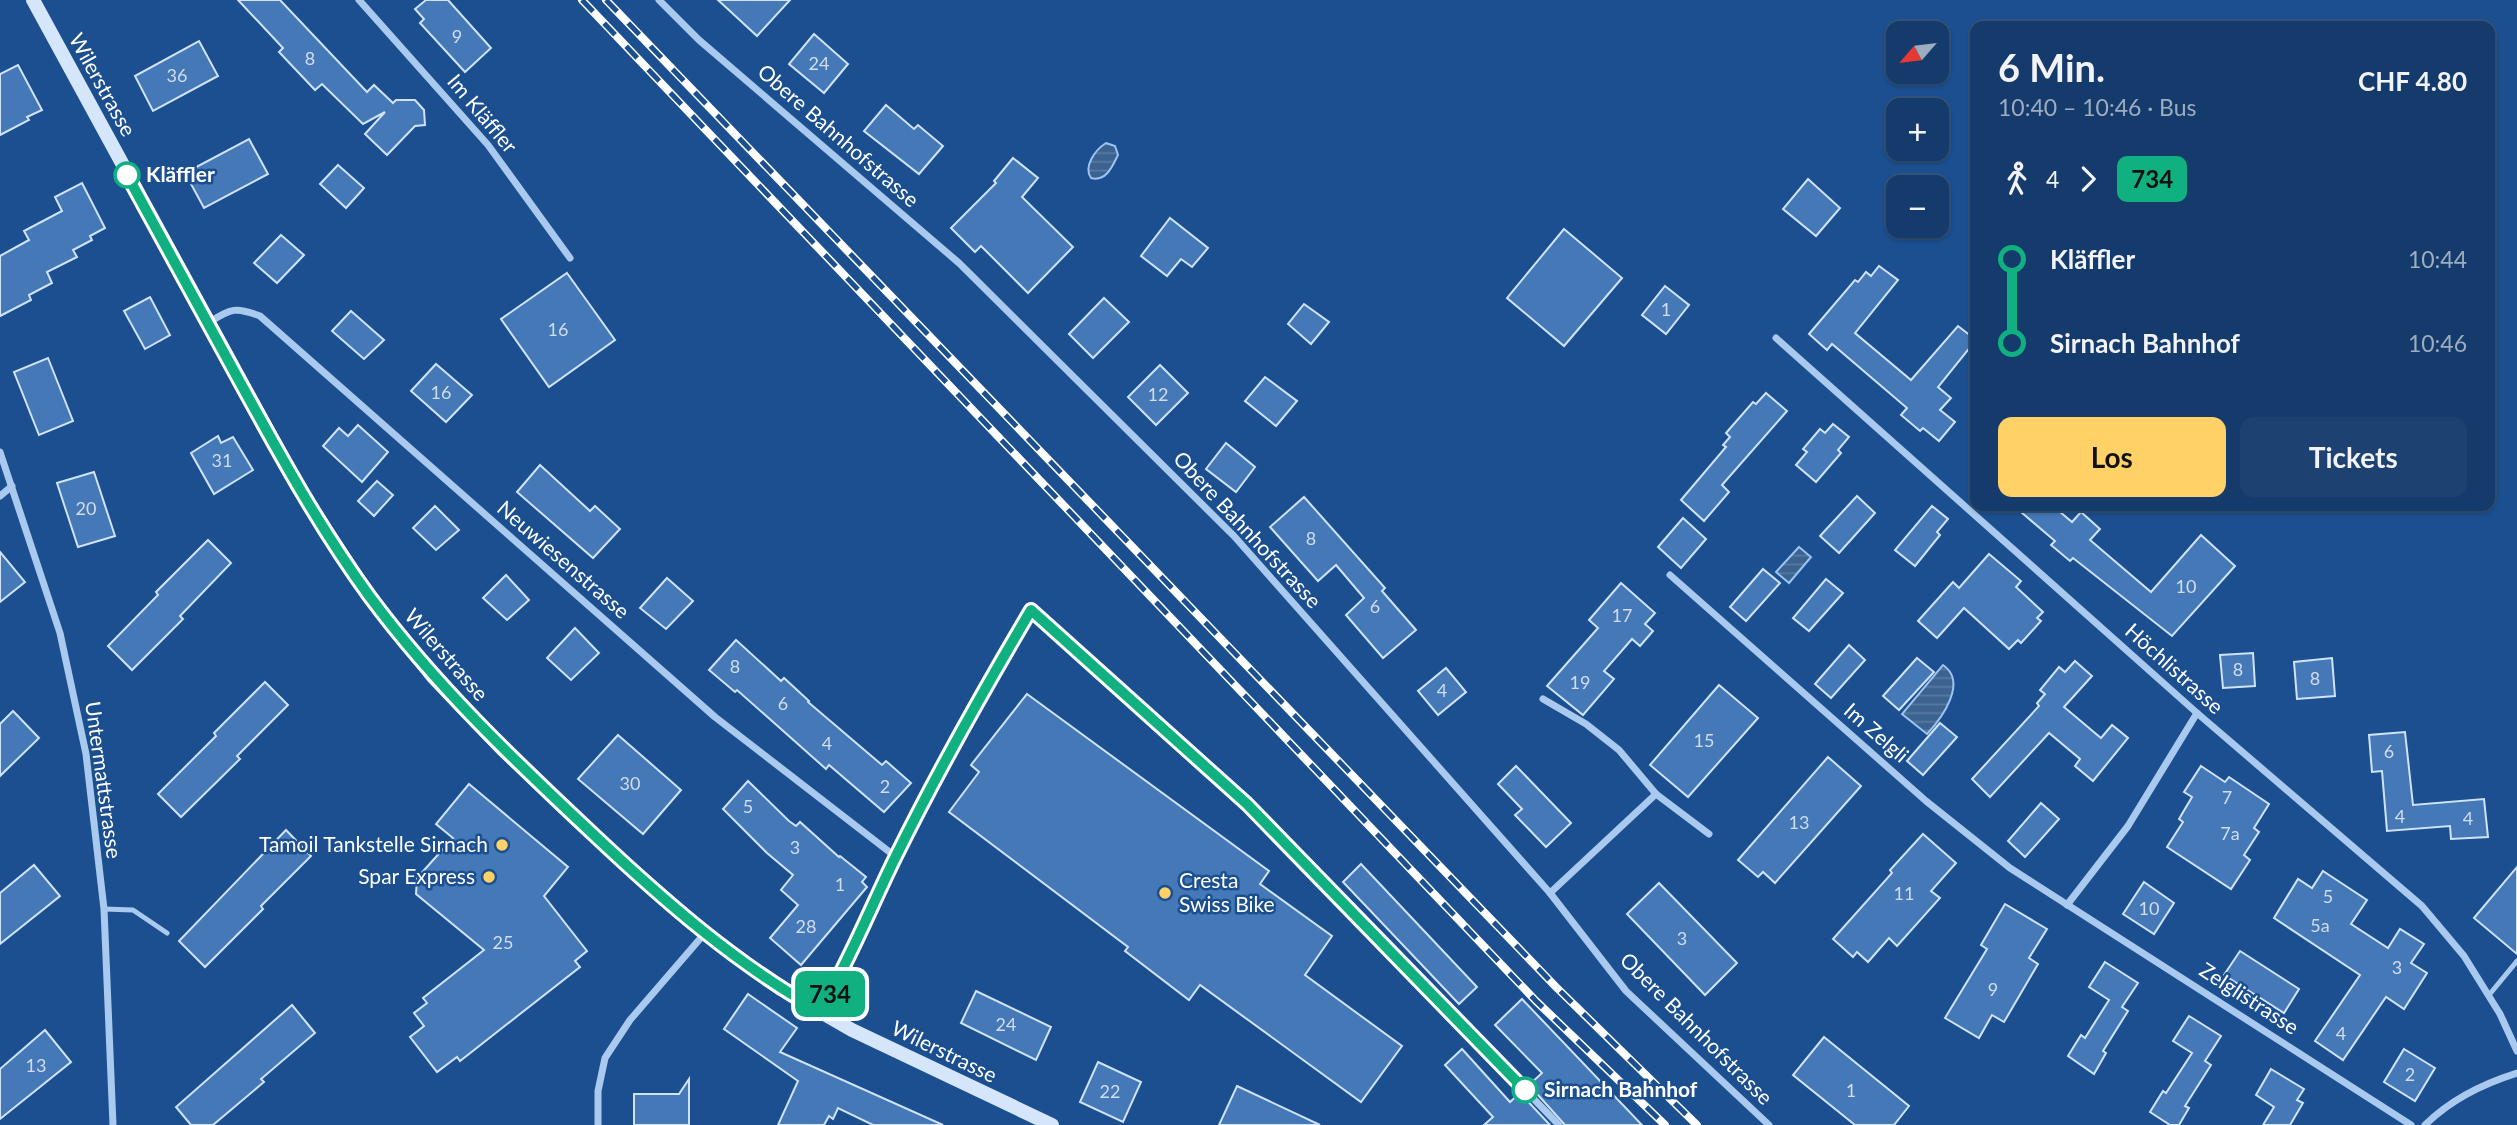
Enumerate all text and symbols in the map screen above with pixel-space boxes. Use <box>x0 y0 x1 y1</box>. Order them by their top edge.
north arrow <box>1886 21 1950 84</box>
map controls <box>1886 21 1949 238</box>
house number: 9 <box>452 25 462 47</box>
street label: Wilerstrasse <box>65 28 142 140</box>
text: 6 Min. <box>1998 44 2105 90</box>
house number: 8 <box>305 47 315 69</box>
house number: 24 <box>809 52 829 74</box>
street label: Obere Bahnhofstrasse <box>753 58 925 212</box>
house number: 36 <box>167 64 187 86</box>
text: CHF 4.80 <box>2358 65 2467 97</box>
street label: Im Kläffler <box>443 69 524 158</box>
text: 10:40 – 10:46 · Bus <box>1998 93 2197 121</box>
button: + <box>1886 98 1949 161</box>
icon: walk <box>1998 160 2036 198</box>
icon: forward <box>2069 160 2107 198</box>
place label: Kläffler <box>146 161 215 186</box>
marker: Kläffler <box>114 162 140 188</box>
text: 734 <box>2131 164 2173 193</box>
text: 4 <box>2046 165 2059 193</box>
button: − <box>1886 175 1949 238</box>
text: Kläffler <box>2050 243 2135 275</box>
text: 10:44 <box>2408 245 2467 273</box>
house number: 1 <box>1661 298 1671 320</box>
house number: 16 <box>548 318 568 340</box>
text: Sirnach Bahnhof <box>2050 327 2240 359</box>
text: 10:46 <box>2408 329 2467 357</box>
house number: 16 <box>431 381 451 403</box>
house number: 12 <box>1148 383 1168 405</box>
button: Los <box>1998 417 2226 497</box>
button: Tickets <box>2240 417 2467 497</box>
street label: Obere Bahnhofstrasse <box>1169 445 1327 612</box>
house number: 31 <box>212 449 232 471</box>
street label: Neuwiesenstrasse <box>493 495 635 623</box>
house number: 20 <box>76 497 96 519</box>
house number: 8 <box>1306 527 1316 549</box>
house number: 10 <box>2176 575 2196 597</box>
house number: 6 <box>1370 595 1380 617</box>
street label: Wilerstrasse <box>400 603 494 705</box>
house number: 17 <box>1612 604 1632 626</box>
street label: Höchlistrasse <box>2121 617 2229 718</box>
house number: 8 <box>730 655 740 677</box>
house number: 8 <box>2233 658 2243 680</box>
house number: 8 <box>2310 667 2320 689</box>
house number: 19 <box>1570 671 1590 693</box>
house number: 4 <box>1437 679 1447 701</box>
house number: 6 <box>778 692 788 714</box>
street label: Im Zelgli <box>1840 697 1914 767</box>
street label: Untermattstrasse <box>81 700 128 860</box>
house number: 15 <box>1694 729 1714 751</box>
house number: 4 <box>822 732 832 754</box>
house number: 6 <box>2384 740 2394 762</box>
house number: 30 <box>620 772 640 794</box>
house number: 2 <box>880 775 890 797</box>
house number: 7 <box>2222 786 2232 808</box>
house number: 5 <box>743 795 753 817</box>
house number: 4 <box>2395 805 2405 827</box>
house number: 4 <box>2463 807 2473 829</box>
house number: 13 <box>1789 811 1809 833</box>
house number: 7a <box>2220 822 2240 844</box>
place label: Tamoil Tankstelle Sirnach <box>259 831 488 856</box>
house number: 3 <box>790 836 800 858</box>
marker: Tamoil Tankstelle Sirnach <box>494 837 510 853</box>
place label: Spar Express <box>358 863 475 888</box>
place label: Cresta Swiss Bike <box>1179 867 1275 916</box>
marker: Spar Express <box>481 869 497 885</box>
house number: 1 <box>835 873 845 895</box>
house number: 11 <box>1894 882 1914 904</box>
marker: Cresta Swiss Bike <box>1157 885 1173 901</box>
house number: 5 <box>2323 885 2333 907</box>
house number: 10 <box>2139 897 2159 919</box>
house number: 5a <box>2310 914 2330 936</box>
house number: 28 <box>796 915 816 937</box>
house number: 3 <box>1677 927 1687 949</box>
house number: 25 <box>493 931 513 953</box>
street label: Obere Bahnhofstrasse <box>1616 947 1778 1109</box>
house number: 3 <box>2392 956 2402 978</box>
street label: Zelglistrasse <box>2196 957 2304 1039</box>
line badge: 734 <box>790 971 870 1017</box>
house number: 9 <box>1988 978 1998 1000</box>
text: 734 <box>809 979 851 1008</box>
house number: 24 <box>996 1013 1016 1035</box>
street label: Wilerstrasse <box>888 1014 1001 1087</box>
house number: 4 <box>2336 1022 2346 1044</box>
house number: 13 <box>26 1054 46 1076</box>
house number: 2 <box>2405 1063 2415 1085</box>
place label: Sirnach Bahnhof <box>1544 1076 1698 1101</box>
marker: Sirnach Bahnhof <box>1512 1077 1538 1103</box>
house number: 1 <box>1846 1079 1856 1101</box>
house number: 22 <box>1100 1080 1120 1102</box>

